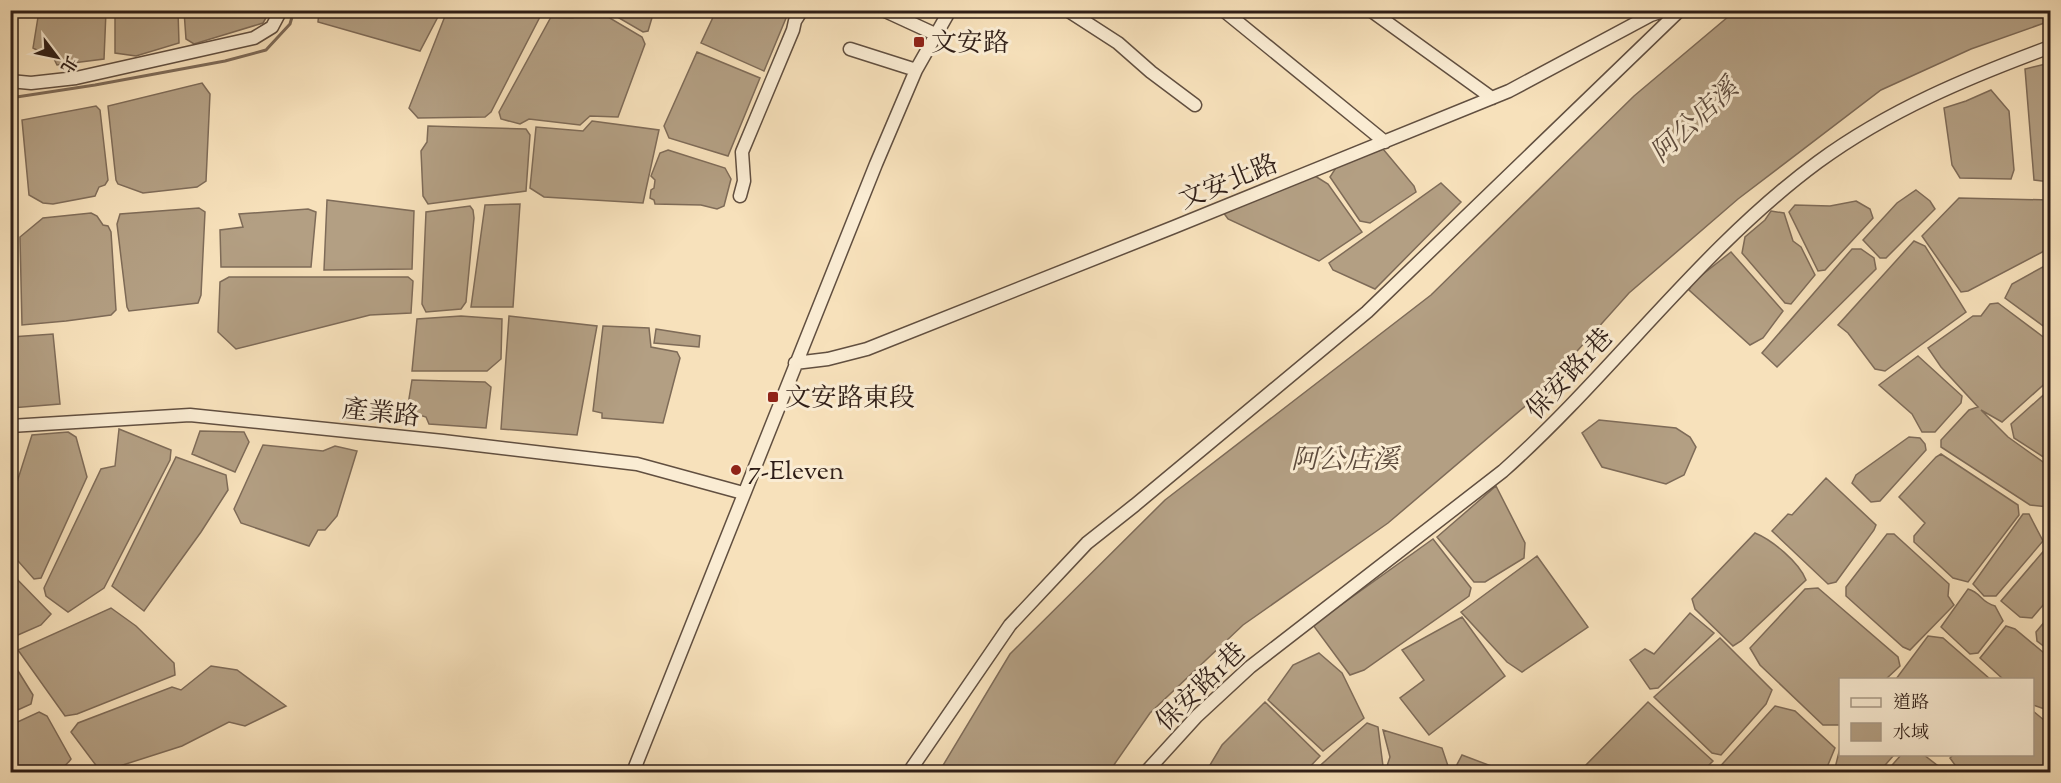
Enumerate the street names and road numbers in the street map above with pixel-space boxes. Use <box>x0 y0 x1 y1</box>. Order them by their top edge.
street label: 文安北路 <box>1174 147 1284 220</box>
street label: 保安路1巷 <box>1519 321 1623 429</box>
street label: 產業路 <box>340 392 421 437</box>
street label: 保安路1巷 <box>1148 635 1255 740</box>

